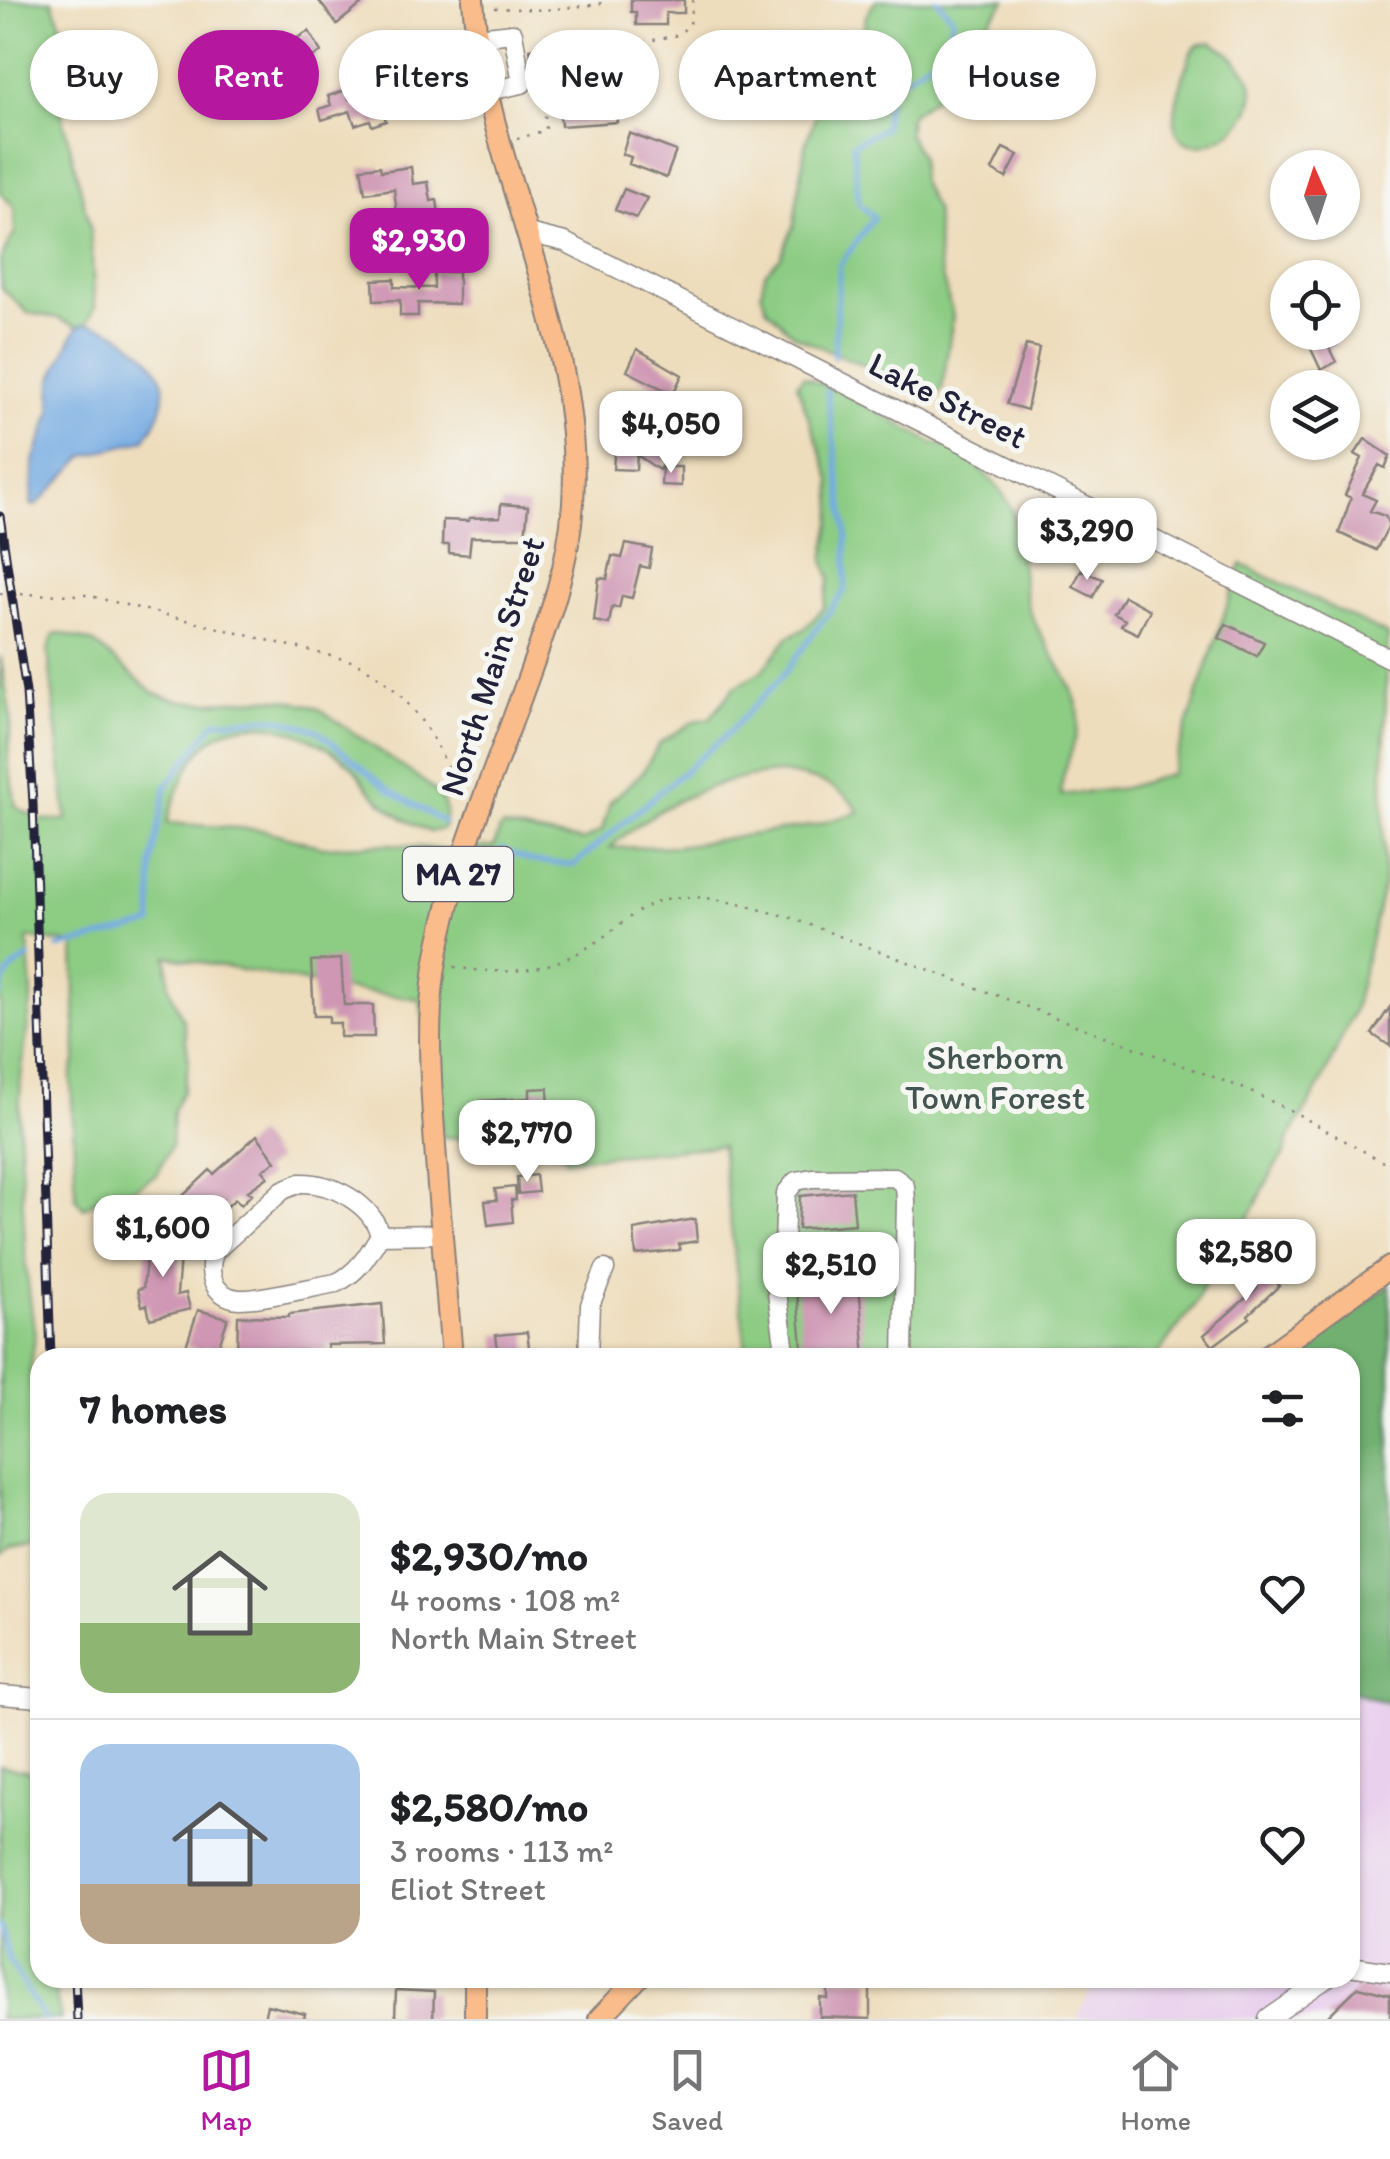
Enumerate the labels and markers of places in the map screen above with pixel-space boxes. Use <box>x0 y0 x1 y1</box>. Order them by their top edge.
pin: $2,930 <box>338 208 500 293</box>
pin: $4,050 <box>590 391 752 476</box>
pin: $3,290 <box>1006 498 1168 583</box>
pin: $2,770 <box>446 1100 608 1185</box>
pin: $1,600 <box>82 1195 244 1280</box>
pin: $2,580 <box>1165 1219 1327 1304</box>
pin: $2,510 <box>750 1232 912 1317</box>

